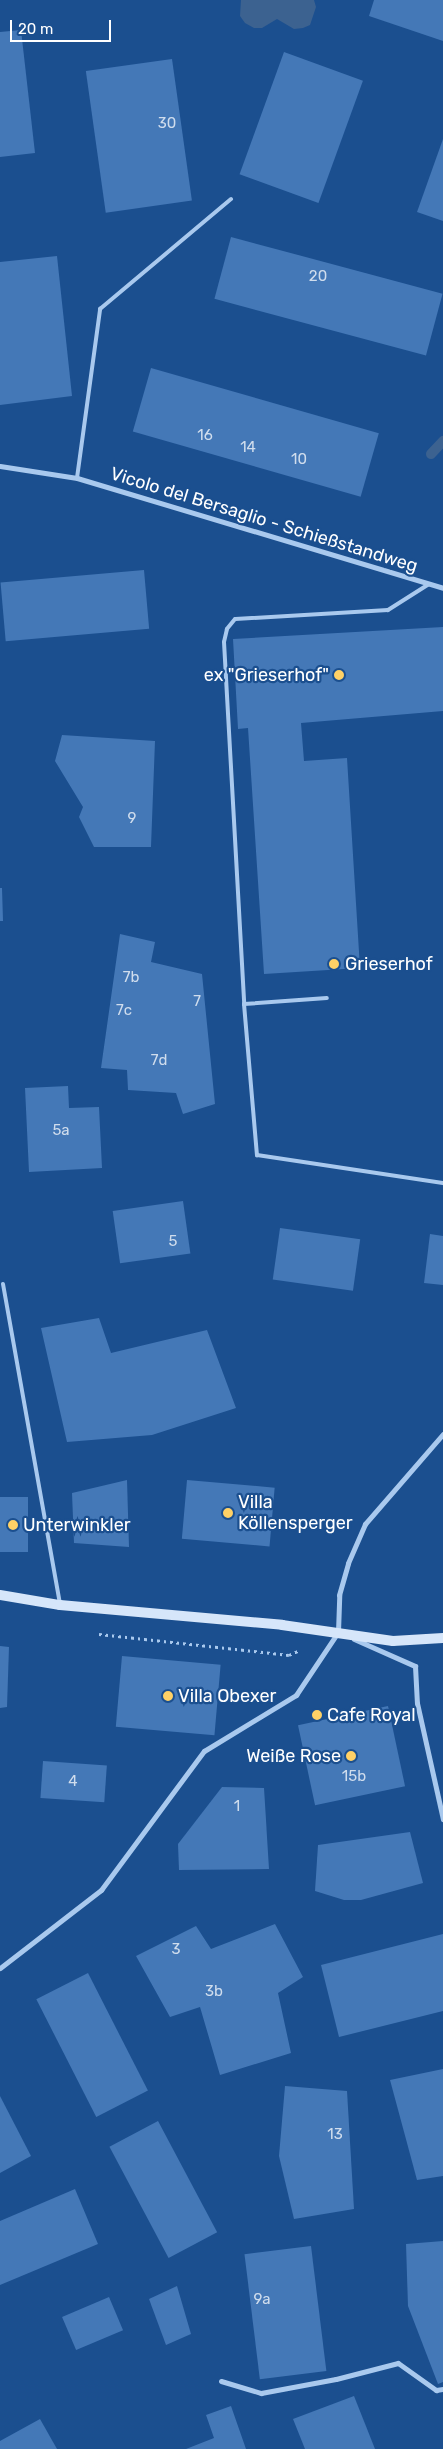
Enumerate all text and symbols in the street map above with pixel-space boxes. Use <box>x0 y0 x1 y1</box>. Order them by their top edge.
scale bar <box>12 10 114 42</box>
text: 20 m <box>18 20 53 38</box>
house number: 30 <box>158 115 176 133</box>
house number: 20 <box>309 268 327 286</box>
house number: 16 <box>197 427 213 445</box>
house number: 14 <box>240 439 256 457</box>
house number: 10 <box>291 451 307 469</box>
street label: Vicolo del Bersaglio - Schießstandweg <box>108 463 420 577</box>
place label: ex "Grieserhof" <box>204 664 329 686</box>
marker: ex "Grieserhof" <box>333 669 345 681</box>
house number: 9 <box>128 810 136 828</box>
place label: Grieserhof <box>345 953 433 975</box>
marker: Grieserhof <box>327 957 341 971</box>
house number: 7b <box>123 969 139 987</box>
house number: 7 <box>193 993 201 1011</box>
house number: 7c <box>116 1002 132 1020</box>
house number: 7d <box>151 1052 167 1070</box>
house number: 5a <box>52 1122 70 1140</box>
house number: 5 <box>169 1233 177 1251</box>
place label: Villa Köllensperger <box>238 1492 353 1535</box>
marker: Villa Köllensperger <box>222 1507 234 1519</box>
place label: Unterwinkler <box>23 1514 131 1536</box>
marker: Unterwinkler <box>7 1519 19 1531</box>
place label: Villa Obexer <box>178 1685 276 1707</box>
marker: Villa Obexer <box>162 1690 174 1702</box>
place label: Cafe Royal <box>327 1704 416 1726</box>
marker: Cafe Royal <box>311 1709 323 1721</box>
place label: Weiße Rose <box>246 1745 341 1767</box>
marker: Weiße Rose <box>345 1750 357 1762</box>
house number: 15b <box>342 1768 366 1786</box>
house number: 4 <box>68 1773 78 1791</box>
house number: 1 <box>234 1798 240 1816</box>
house number: 3 <box>171 1941 181 1959</box>
house number: 3b <box>205 1983 223 2001</box>
house number: 13 <box>327 2126 343 2144</box>
house number: 9a <box>253 2291 271 2309</box>

